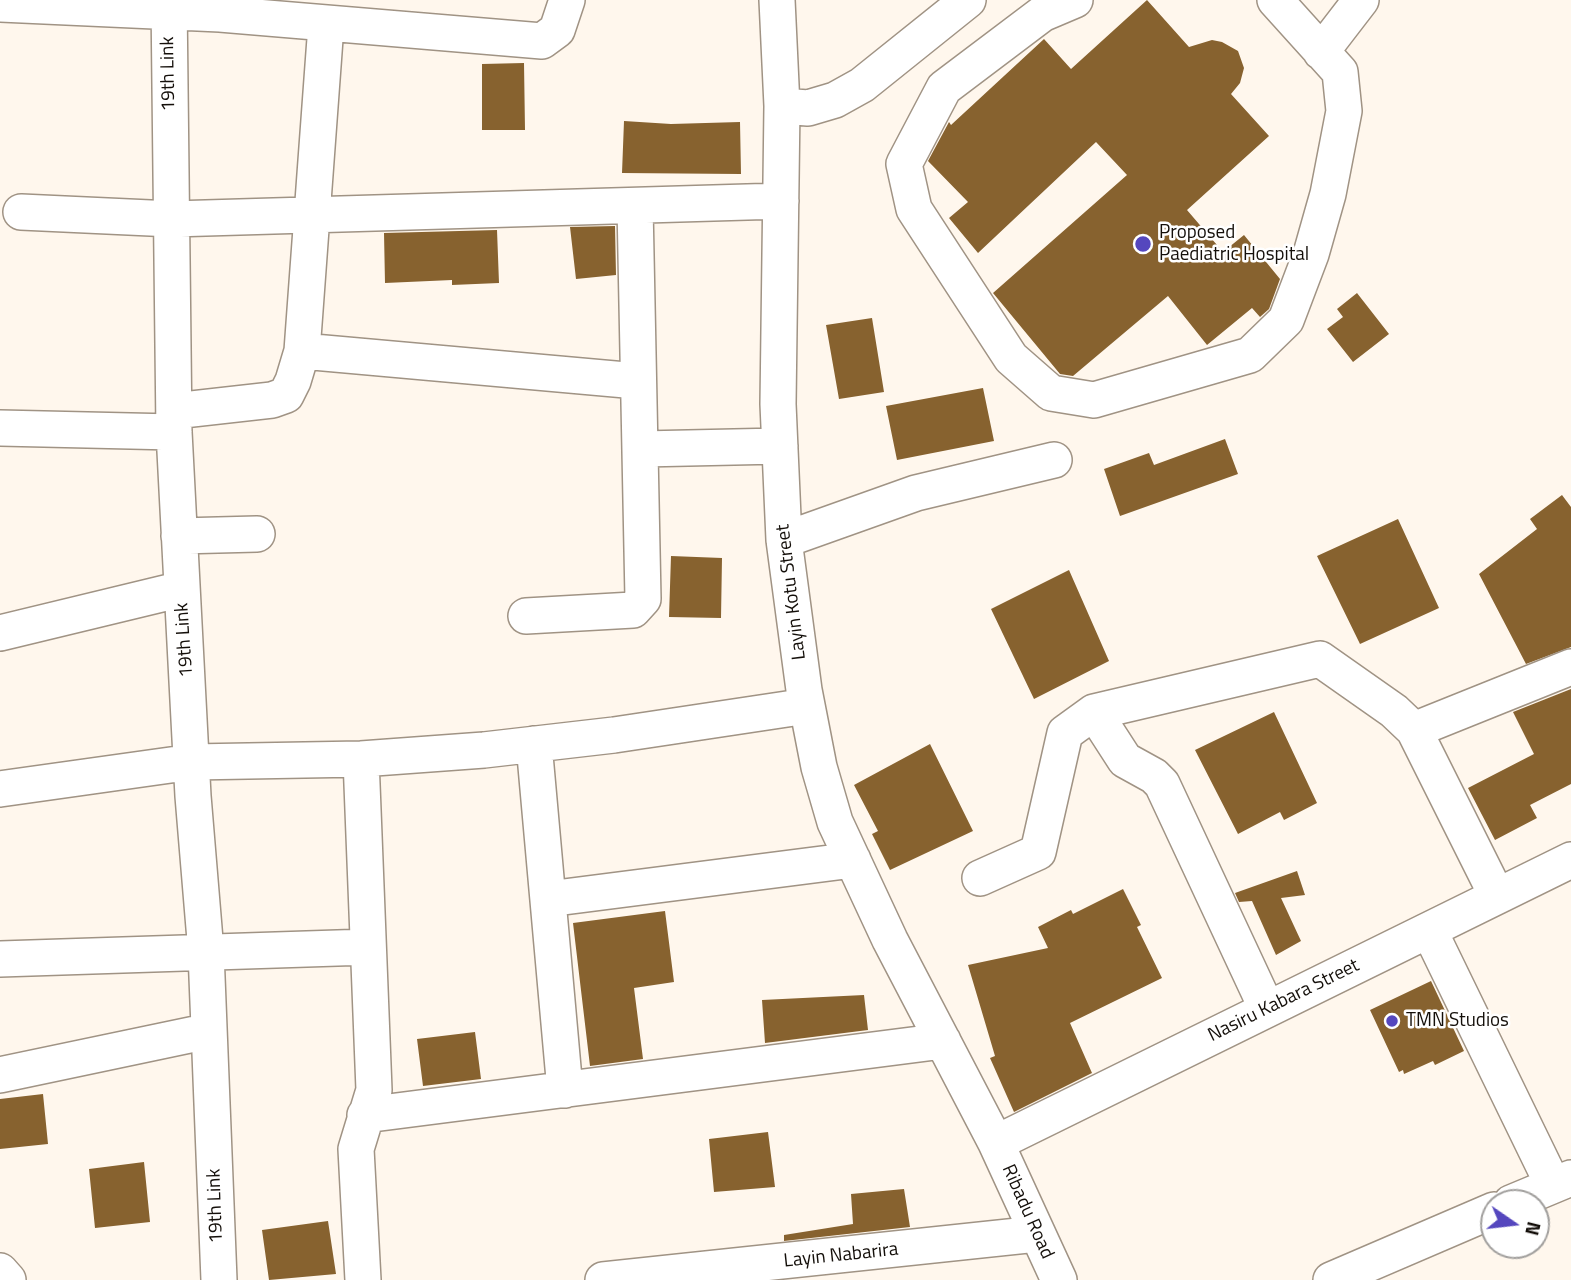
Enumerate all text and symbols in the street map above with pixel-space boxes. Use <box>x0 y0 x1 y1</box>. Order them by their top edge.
street label: 19th Link <box>157 36 181 112</box>
place label: Proposed Paediatric Hospital <box>1159 222 1309 266</box>
marker: Proposed Paediatric Hospital <box>1133 234 1153 254</box>
street label: Layin Kotu Street <box>772 523 812 661</box>
street label: 19th Link <box>171 602 199 678</box>
street label: Nasiru Kabara Street <box>1205 955 1363 1047</box>
place label: TMN Studios <box>1406 1010 1509 1032</box>
marker: TMN Studios <box>1384 1013 1400 1029</box>
street label: Ribadu Road <box>996 1161 1058 1263</box>
street label: 19th Link <box>203 1168 229 1244</box>
north arrow <box>1480 1189 1550 1259</box>
text: N <box>1518 1219 1550 1239</box>
street label: Layin Nabarira <box>783 1239 899 1273</box>

